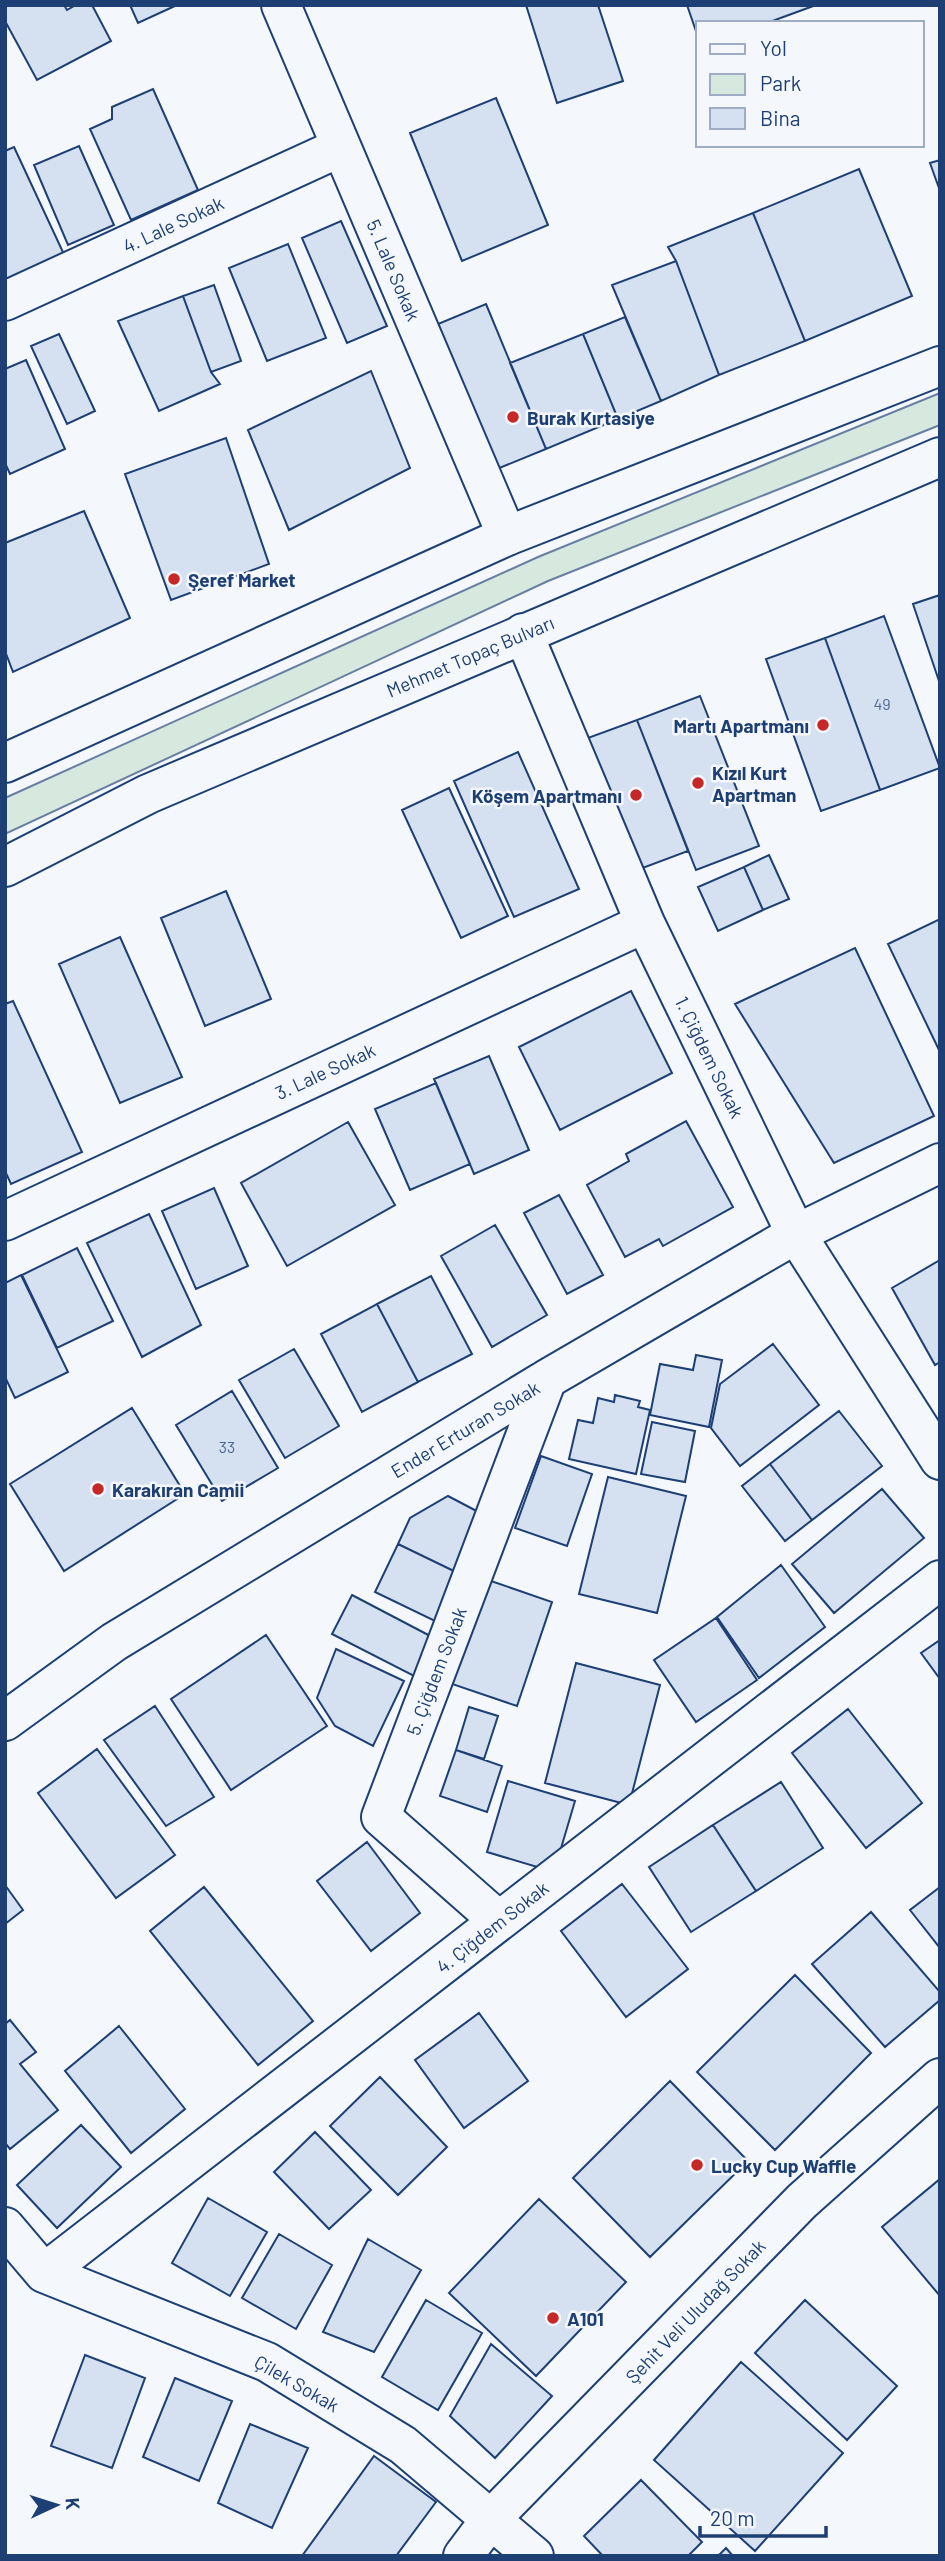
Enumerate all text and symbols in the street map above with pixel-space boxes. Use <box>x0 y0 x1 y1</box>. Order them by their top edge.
legend <box>696 21 924 147</box>
text: Yol <box>760 35 787 60</box>
text: Park <box>760 70 801 95</box>
text: Bina <box>760 105 801 130</box>
street label: 4. Lale Sokak <box>119 191 227 257</box>
street label: 5. Lale Sokak <box>362 216 426 324</box>
place label: Burak Kırtasiye <box>527 406 655 429</box>
marker: Burak Kırtasiye <box>505 409 521 425</box>
place label: Şeref Market <box>188 568 296 591</box>
marker: Şeref Market <box>166 571 182 587</box>
street label: Mehmet Topaç Bulvarı <box>383 610 557 702</box>
house number: 49 <box>873 694 891 713</box>
place label: Martı Apartmanı <box>673 714 809 737</box>
marker: Martı Apartmanı <box>815 717 831 733</box>
place label: Kızıl Kurt Apartman <box>712 761 796 806</box>
marker: Kızıl Kurt Apartman <box>690 775 706 791</box>
place label: Köşem Apartmanı <box>472 784 622 807</box>
marker: Köşem Apartmanı <box>628 787 644 803</box>
street label: 1. Çiğdem Sokak <box>671 992 749 1122</box>
street label: 3. Lale Sokak <box>271 1038 379 1104</box>
street label: Ender Erturan Sokak <box>387 1376 543 1482</box>
house number: 33 <box>219 1437 235 1456</box>
place label: Karakıran Camii <box>112 1478 244 1501</box>
marker: Karakıran Camii <box>90 1481 106 1497</box>
street label: 5. Çiğdem Sokak <box>401 1604 471 1738</box>
street label: 4. Çiğdem Sokak <box>431 1876 553 1978</box>
place label: Lucky Cup Waffle <box>711 2154 856 2177</box>
marker: Lucky Cup Waffle <box>689 2157 705 2173</box>
street label: Şehit Veli Uludağ Sokak <box>620 2234 770 2388</box>
place label: A101 <box>567 2307 604 2330</box>
marker: A101 <box>545 2310 561 2326</box>
street label: Çilek Sokak <box>250 2349 344 2417</box>
north arrow <box>21 2470 91 2540</box>
scale bar <box>700 2494 826 2538</box>
text: K <box>62 2497 85 2511</box>
text: 20 m <box>710 2505 755 2530</box>

